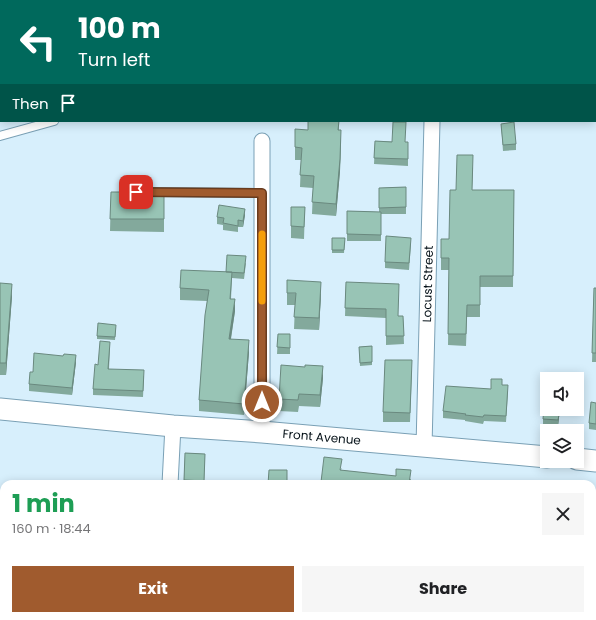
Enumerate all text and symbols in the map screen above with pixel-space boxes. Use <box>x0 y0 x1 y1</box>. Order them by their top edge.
text: 100 m <box>78 9 161 48</box>
icon: left <box>12 16 64 68</box>
text: Turn left <box>78 47 150 72</box>
icon: arrive <box>57 92 79 114</box>
text: Then <box>12 93 49 114</box>
pin <box>119 175 153 209</box>
icon: arrive <box>125 181 147 203</box>
street label: Locust Street <box>418 245 437 323</box>
map controls <box>540 372 584 468</box>
button: sound <box>540 372 584 416</box>
position arrow <box>241 381 283 423</box>
button: layers <box>540 424 584 468</box>
street label: Front Avenue <box>282 425 362 449</box>
text: 1 min <box>12 487 75 520</box>
button: close <box>542 493 584 535</box>
text: 160 m · 18:44 <box>12 519 91 538</box>
button: Exit <box>12 566 294 612</box>
button: Share <box>302 566 584 612</box>

